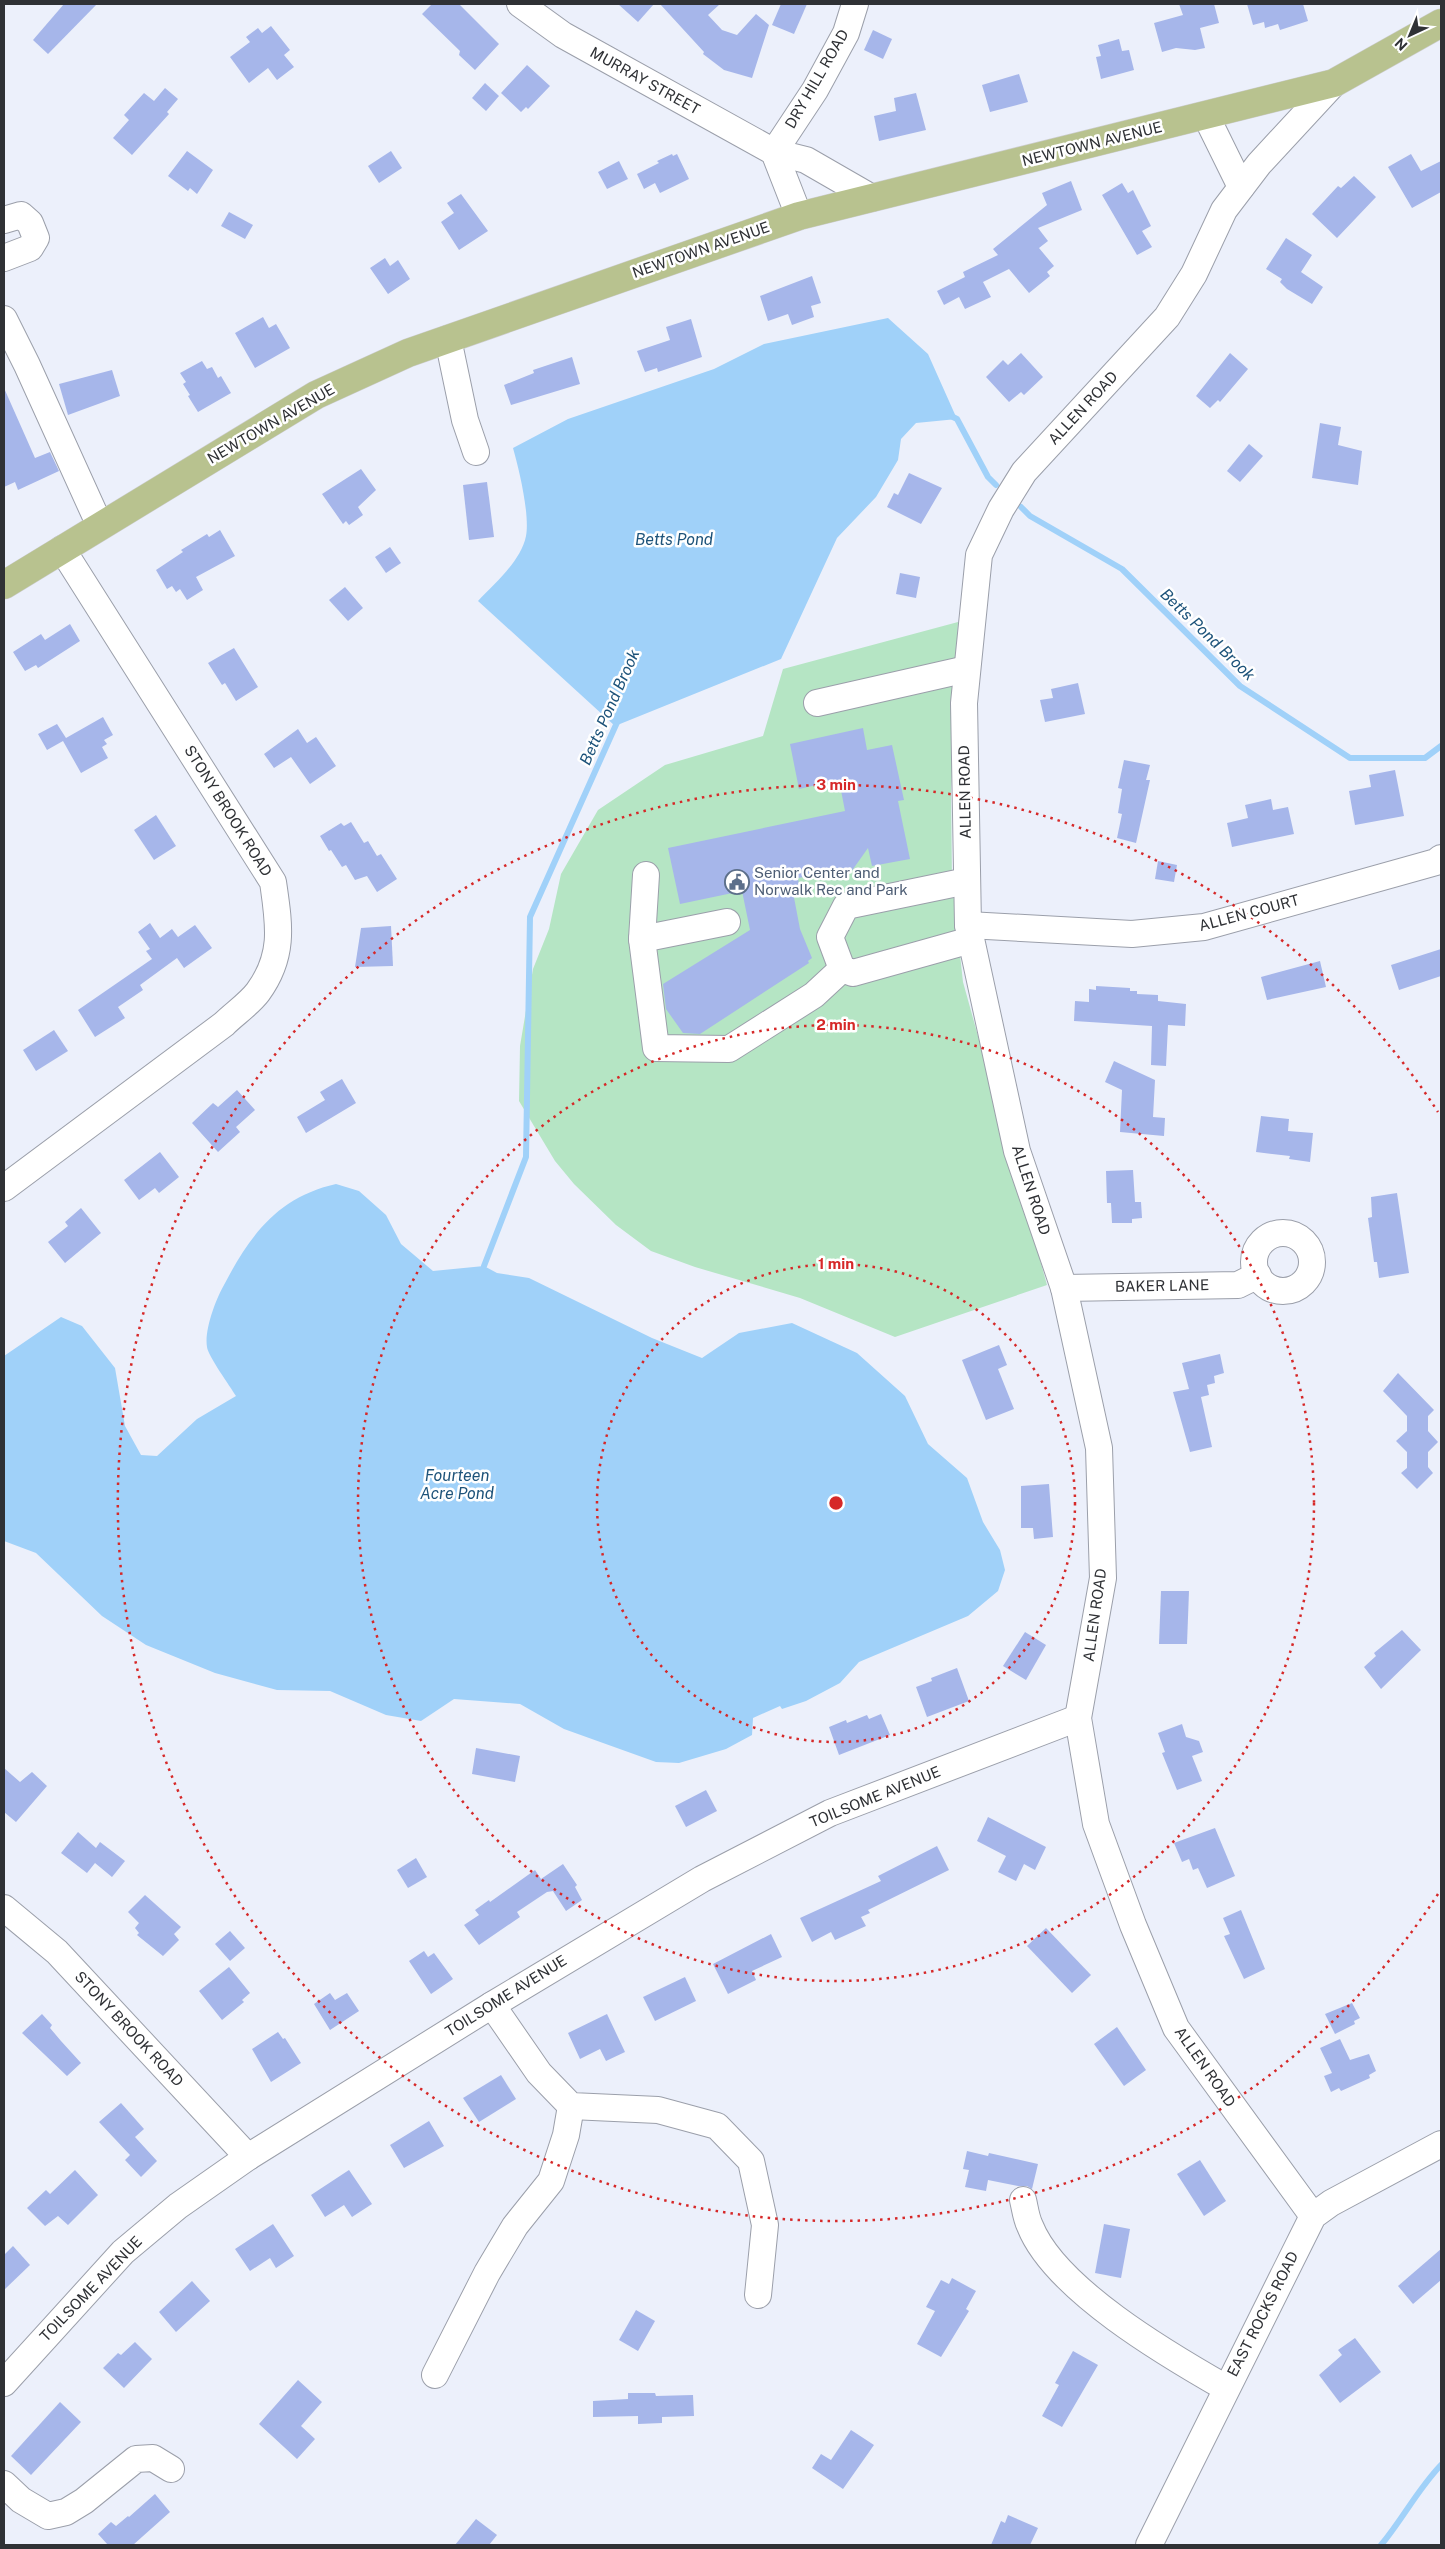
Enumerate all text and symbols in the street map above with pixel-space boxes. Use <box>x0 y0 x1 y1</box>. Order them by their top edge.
north arrow <box>1385 10 1435 60</box>
street label: DRY HILL ROAD <box>781 26 852 131</box>
text: N <box>1391 35 1410 54</box>
street label: MURRAY STREET <box>587 43 703 118</box>
street label: NEWTOWN AVENUE <box>1020 118 1164 169</box>
street label: NEWTOWN AVENUE <box>630 218 772 281</box>
street label: ALLEN ROAD <box>1044 368 1121 448</box>
street label: NEWTOWN AVENUE <box>204 380 337 467</box>
water label: Betts Pond <box>635 530 714 549</box>
water label: Betts Pond Brook <box>1156 584 1259 685</box>
water label: Betts Pond Brook <box>576 646 644 768</box>
street label: STONY BROOK ROAD <box>181 742 276 879</box>
street label: ALLEN ROAD <box>955 745 974 839</box>
text: 3 min <box>816 776 856 793</box>
place label: Senior Center and Norwalk Rec and Park <box>754 864 908 898</box>
public building icon: Senior Center and Norwalk Rec and Park <box>724 869 750 895</box>
street label: ALLEN COURT <box>1197 891 1301 934</box>
text: 2 min <box>816 1016 856 1033</box>
street label: ALLEN ROAD <box>1009 1143 1054 1237</box>
text: 1 min <box>818 1255 854 1272</box>
street label: BAKER LANE <box>1115 1276 1209 1295</box>
water label: Fourteen Acre Pond <box>420 1466 495 1503</box>
centre of rings <box>827 1494 845 1512</box>
street label: ALLEN ROAD <box>1080 1567 1109 1663</box>
street label: TOILSOME AVENUE <box>807 1763 943 1831</box>
street label: TOILSOME AVENUE <box>442 1951 569 2040</box>
street label: STONY BROOK ROAD <box>72 1968 187 2090</box>
street label: ALLEN ROAD <box>1172 2023 1239 2110</box>
street label: TOILSOME AVENUE <box>36 2233 145 2345</box>
street label: EAST ROCKS ROAD <box>1224 2248 1302 2379</box>

